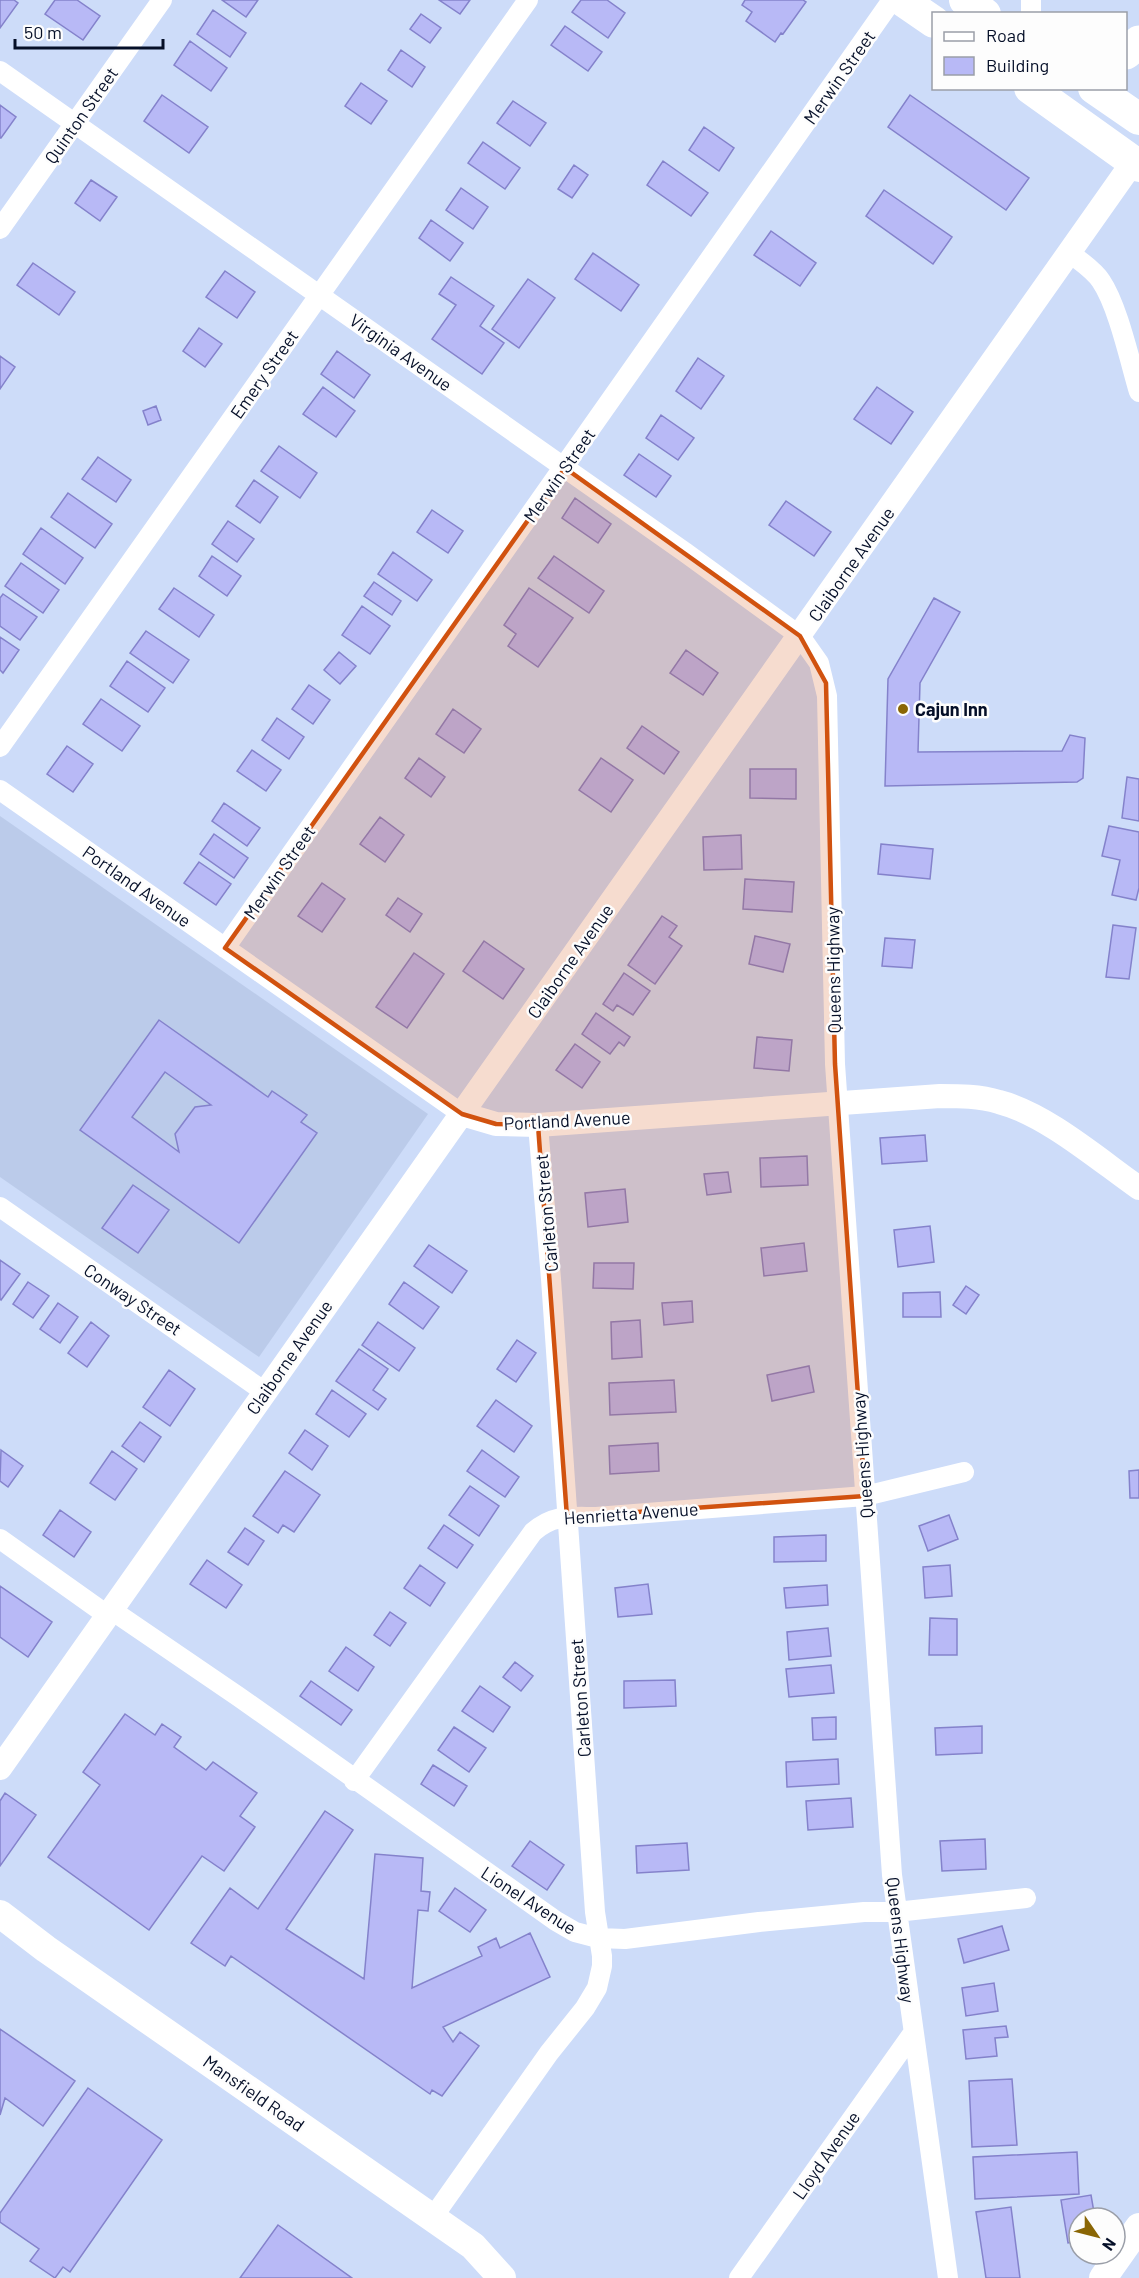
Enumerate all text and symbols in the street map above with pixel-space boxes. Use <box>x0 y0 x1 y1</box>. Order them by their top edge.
scale bar <box>15 12 164 50</box>
legend <box>932 12 1127 90</box>
text: 50 m <box>24 21 62 43</box>
text: Road <box>986 24 1026 46</box>
street label: Merwin Street <box>799 26 879 128</box>
text: Building <box>986 54 1049 76</box>
street label: Quinton Street <box>40 62 122 168</box>
street label: Virginia Avenue <box>346 309 456 395</box>
street label: Emery Street <box>225 325 303 423</box>
street label: Merwin Street <box>519 424 599 526</box>
street label: Claiborne Avenue <box>803 502 899 626</box>
place label: Cajun Inn <box>915 698 988 720</box>
marker: Cajun Inn <box>896 702 910 716</box>
street label: Merwin Street <box>239 821 319 923</box>
street label: Portland Avenue <box>79 841 195 931</box>
street label: Claiborne Avenue <box>522 899 618 1023</box>
street label: Queens Highway <box>821 906 845 1034</box>
street label: Portland Avenue <box>503 1106 631 1134</box>
street label: Carleton Street <box>530 1153 562 1273</box>
street label: Conway Street <box>80 1258 186 1340</box>
street label: Claiborne Avenue <box>241 1295 337 1419</box>
street label: Queens Highway <box>847 1391 877 1519</box>
street label: Henrietta Avenue <box>563 1497 699 1529</box>
street label: Carleton Street <box>565 1638 595 1758</box>
street label: Lionel Avenue <box>477 1861 581 1939</box>
street label: Queens Highway <box>882 1876 920 2004</box>
street label: Mansfield Road <box>199 2050 309 2136</box>
street label: Lloyd Avenue <box>788 2107 864 2203</box>
north arrow <box>1067 2206 1127 2266</box>
text: N <box>1099 2235 1121 2255</box>

